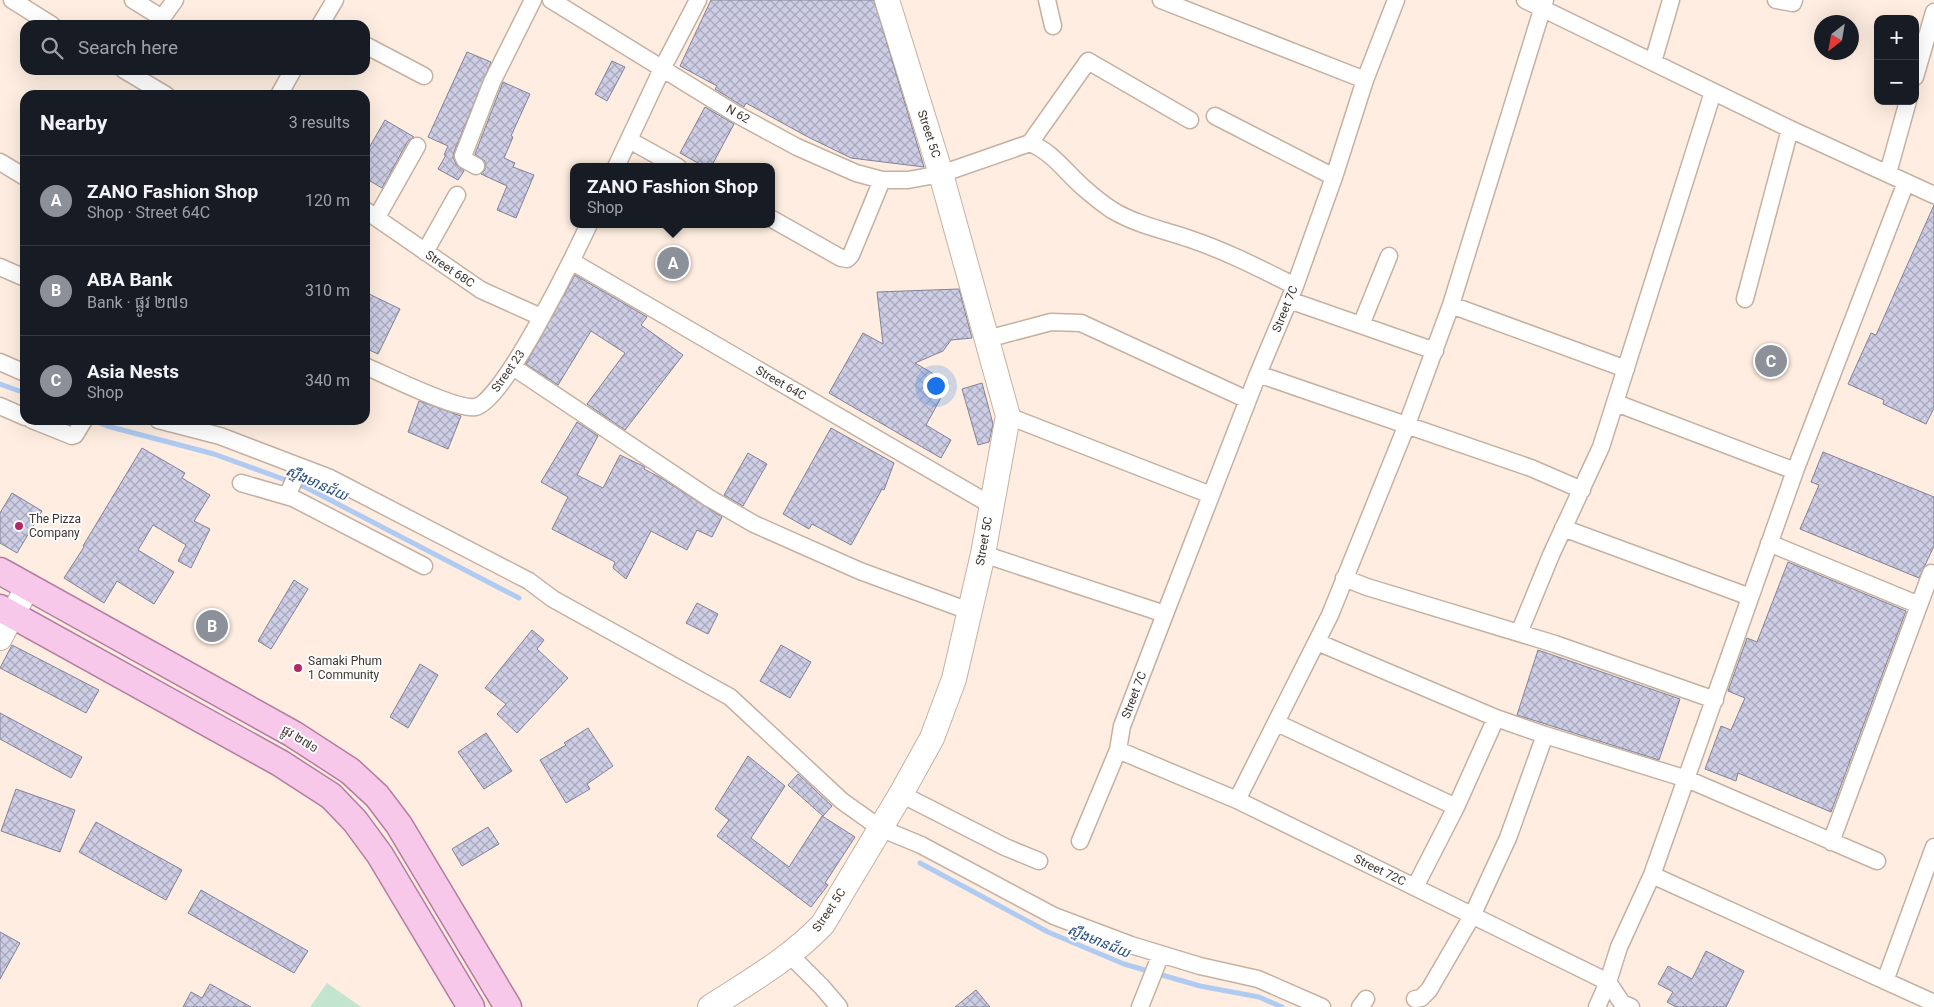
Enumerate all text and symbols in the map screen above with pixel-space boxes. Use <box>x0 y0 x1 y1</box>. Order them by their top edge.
north arrow <box>1814 15 1859 60</box>
map controls <box>1874 15 1919 105</box>
button: + <box>1874 15 1919 60</box>
search box <box>20 20 370 75</box>
icon: search <box>38 34 66 62</box>
text: Search here <box>78 36 178 59</box>
button: − <box>1874 60 1919 105</box>
street label: N 62 <box>724 102 753 126</box>
street label: Street 5C <box>915 108 943 160</box>
text: Nearby <box>40 111 107 135</box>
text: 3 results <box>289 113 350 132</box>
popup <box>570 163 775 228</box>
text: ZANO Fashion Shop <box>587 175 758 198</box>
text: ZANO Fashion Shop <box>87 180 258 203</box>
text: A <box>51 191 61 210</box>
text: 120 m <box>305 191 350 210</box>
text: Shop <box>587 198 623 217</box>
text: Shop · Street 64C <box>87 203 210 222</box>
pin: A <box>657 244 689 282</box>
street label: Street 68C <box>423 248 477 291</box>
text: ABA Bank <box>87 268 172 291</box>
text: B <box>51 281 61 300</box>
text: 310 m <box>305 281 350 300</box>
street label: Street 7C <box>1269 283 1301 334</box>
text: Bank · ផ្លូវ ២៧១ <box>87 293 189 312</box>
pin: C <box>1755 342 1787 380</box>
street label: Street 23 <box>488 347 528 395</box>
text: Asia Nests <box>87 360 179 383</box>
street label: Street 64C <box>753 363 809 403</box>
text: C <box>51 371 61 390</box>
text: 340 m <box>305 371 350 390</box>
your location <box>923 373 949 399</box>
text: Shop <box>87 383 123 402</box>
water label: ស្ទឹងមានជ័យ <box>283 462 352 506</box>
place label: The Pizza Company <box>29 512 81 540</box>
street label: Street 5C <box>973 515 995 566</box>
marker: The Pizza Company <box>13 520 25 532</box>
pin: B <box>196 607 228 645</box>
place label: Samaki Phum 1 Community <box>308 654 382 682</box>
marker: Samaki Phum 1 Community <box>292 662 304 674</box>
street label: Street 7C <box>1119 669 1149 720</box>
street label: ផ្លូវ ២៧១ <box>277 722 321 759</box>
street label: Street 72C <box>1352 851 1408 889</box>
street label: Street 5C <box>809 886 849 934</box>
water label: ស្ទឹងមានជ័យ <box>1065 921 1134 963</box>

